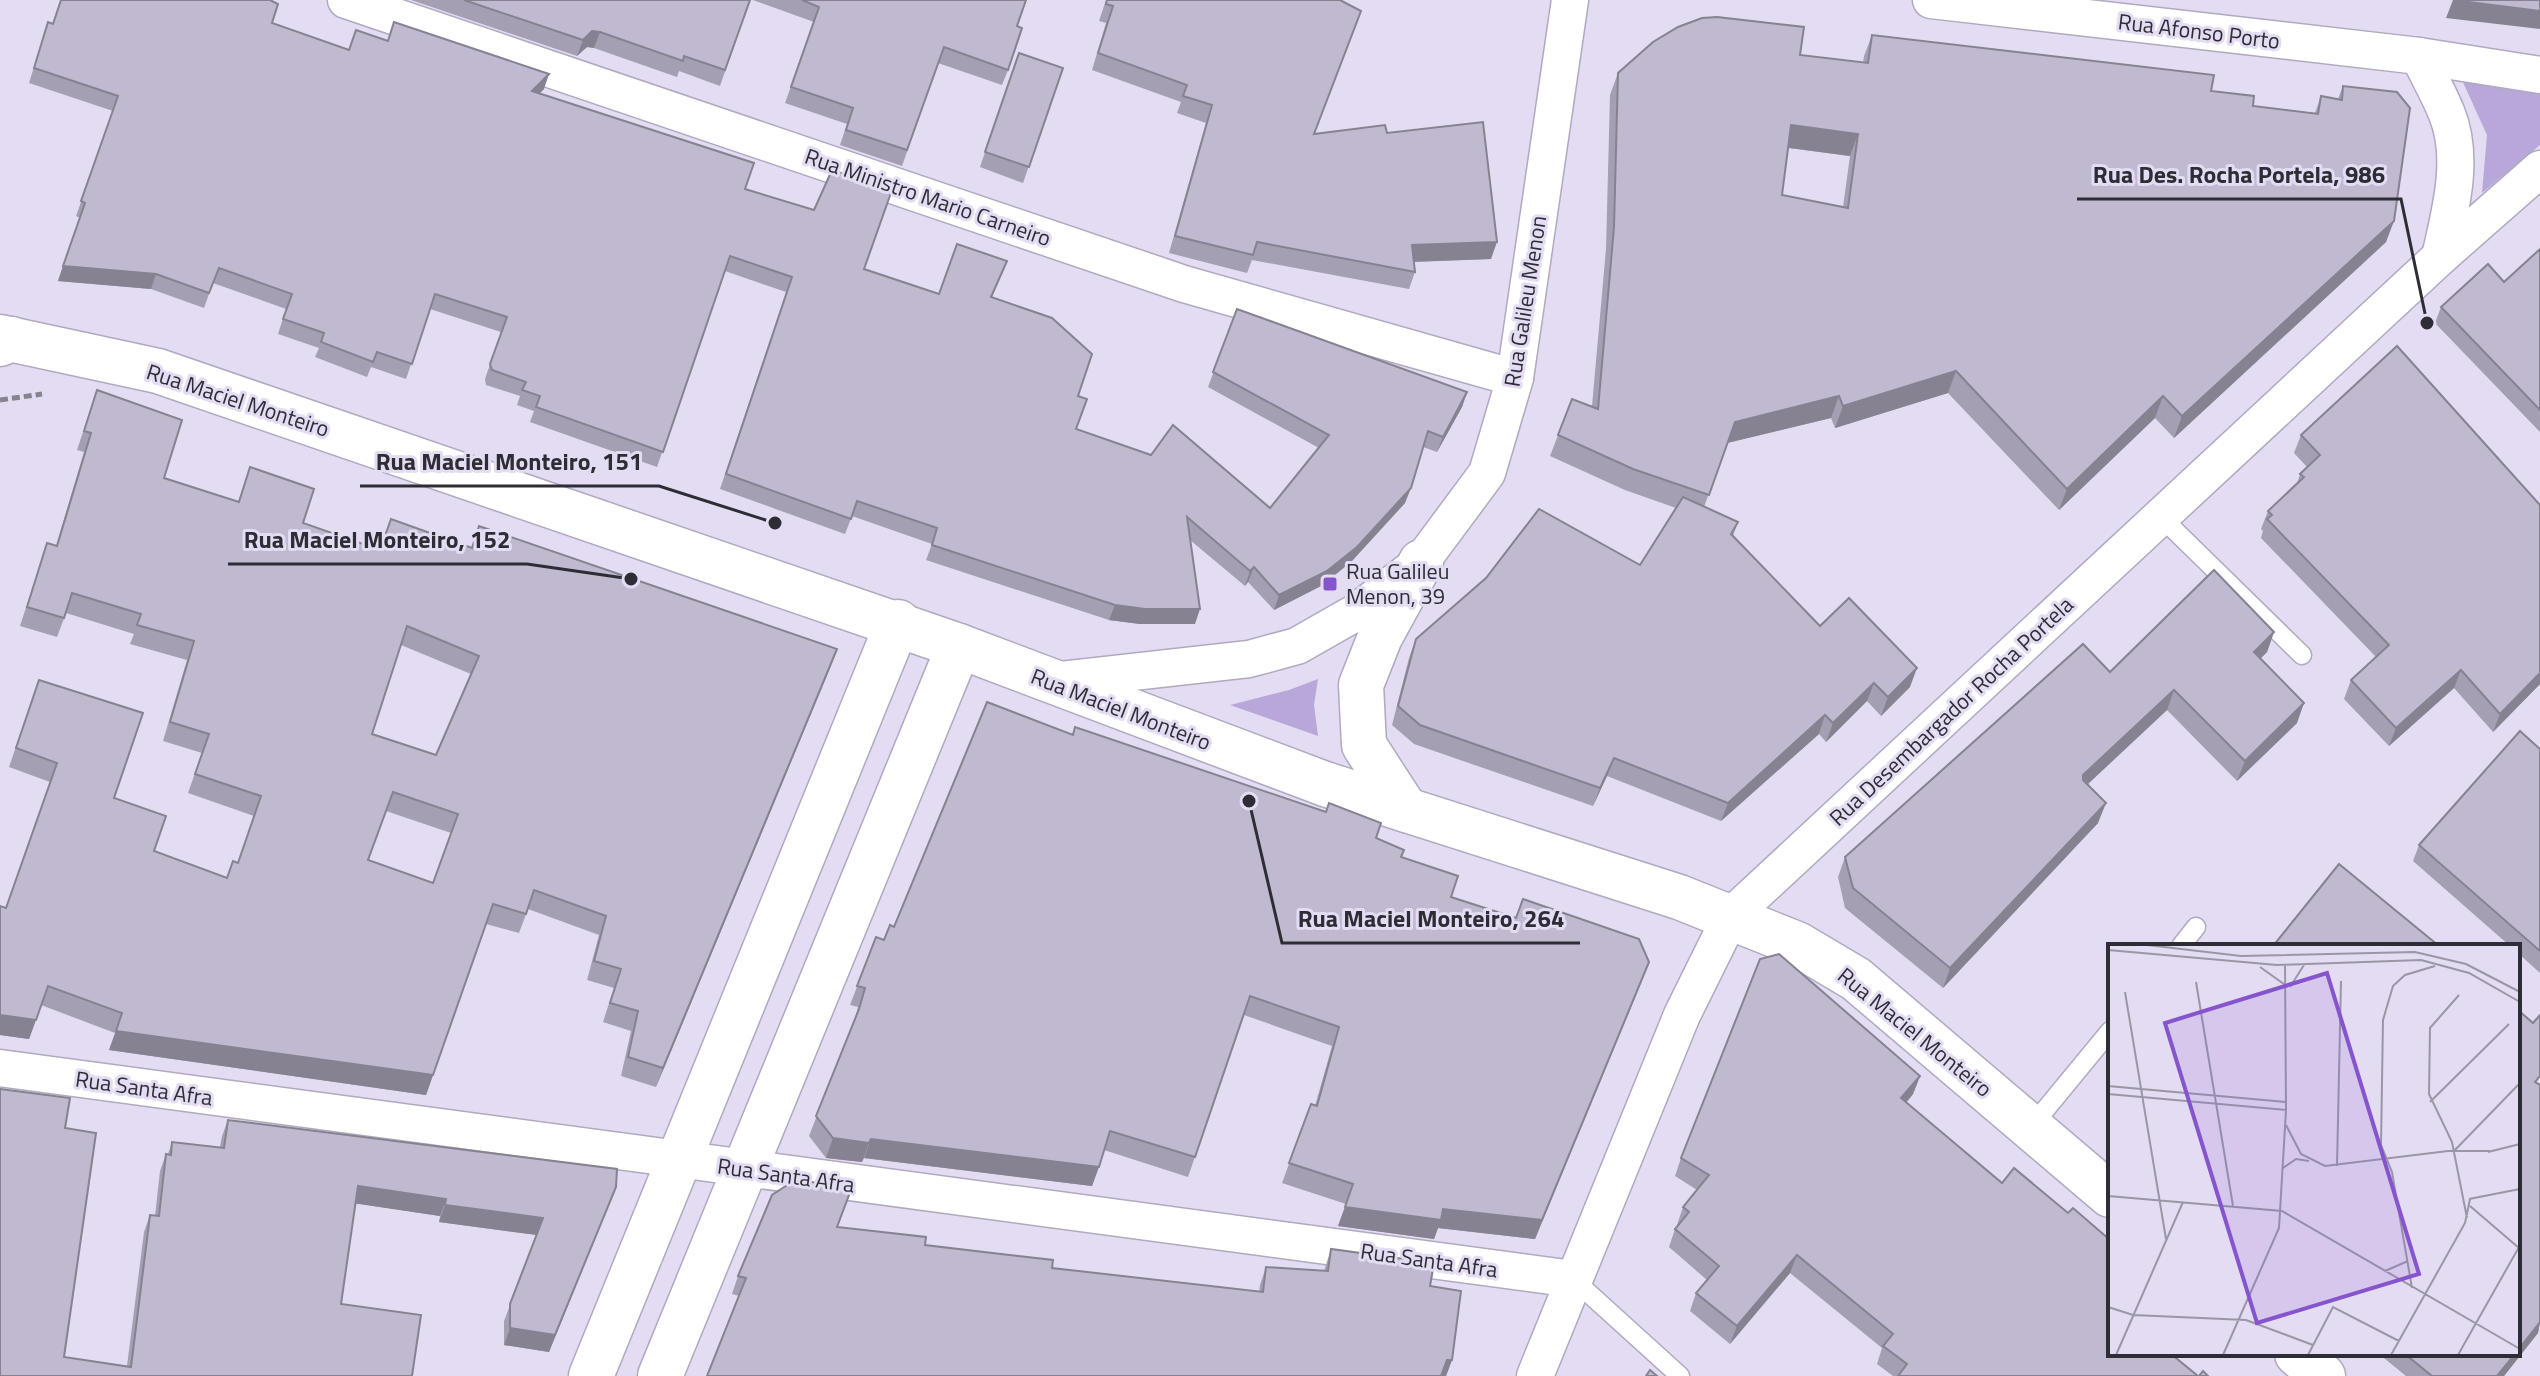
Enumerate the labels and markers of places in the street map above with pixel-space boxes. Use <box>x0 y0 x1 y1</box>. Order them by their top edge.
callout: Rua Des. Rocha Portela, 986 <box>2077 151 2401 199</box>
callout: Rua Maciel Monteiro, 151 <box>360 438 659 486</box>
callout: Rua Maciel Monteiro, 152 <box>228 516 527 564</box>
place label: Rua Galileu Menon, 39 <box>1346 554 1449 613</box>
marker: Rua Galileu Menon, 39 <box>1321 575 1339 593</box>
callout: Rua Maciel Monteiro, 264 <box>1282 895 1580 943</box>

